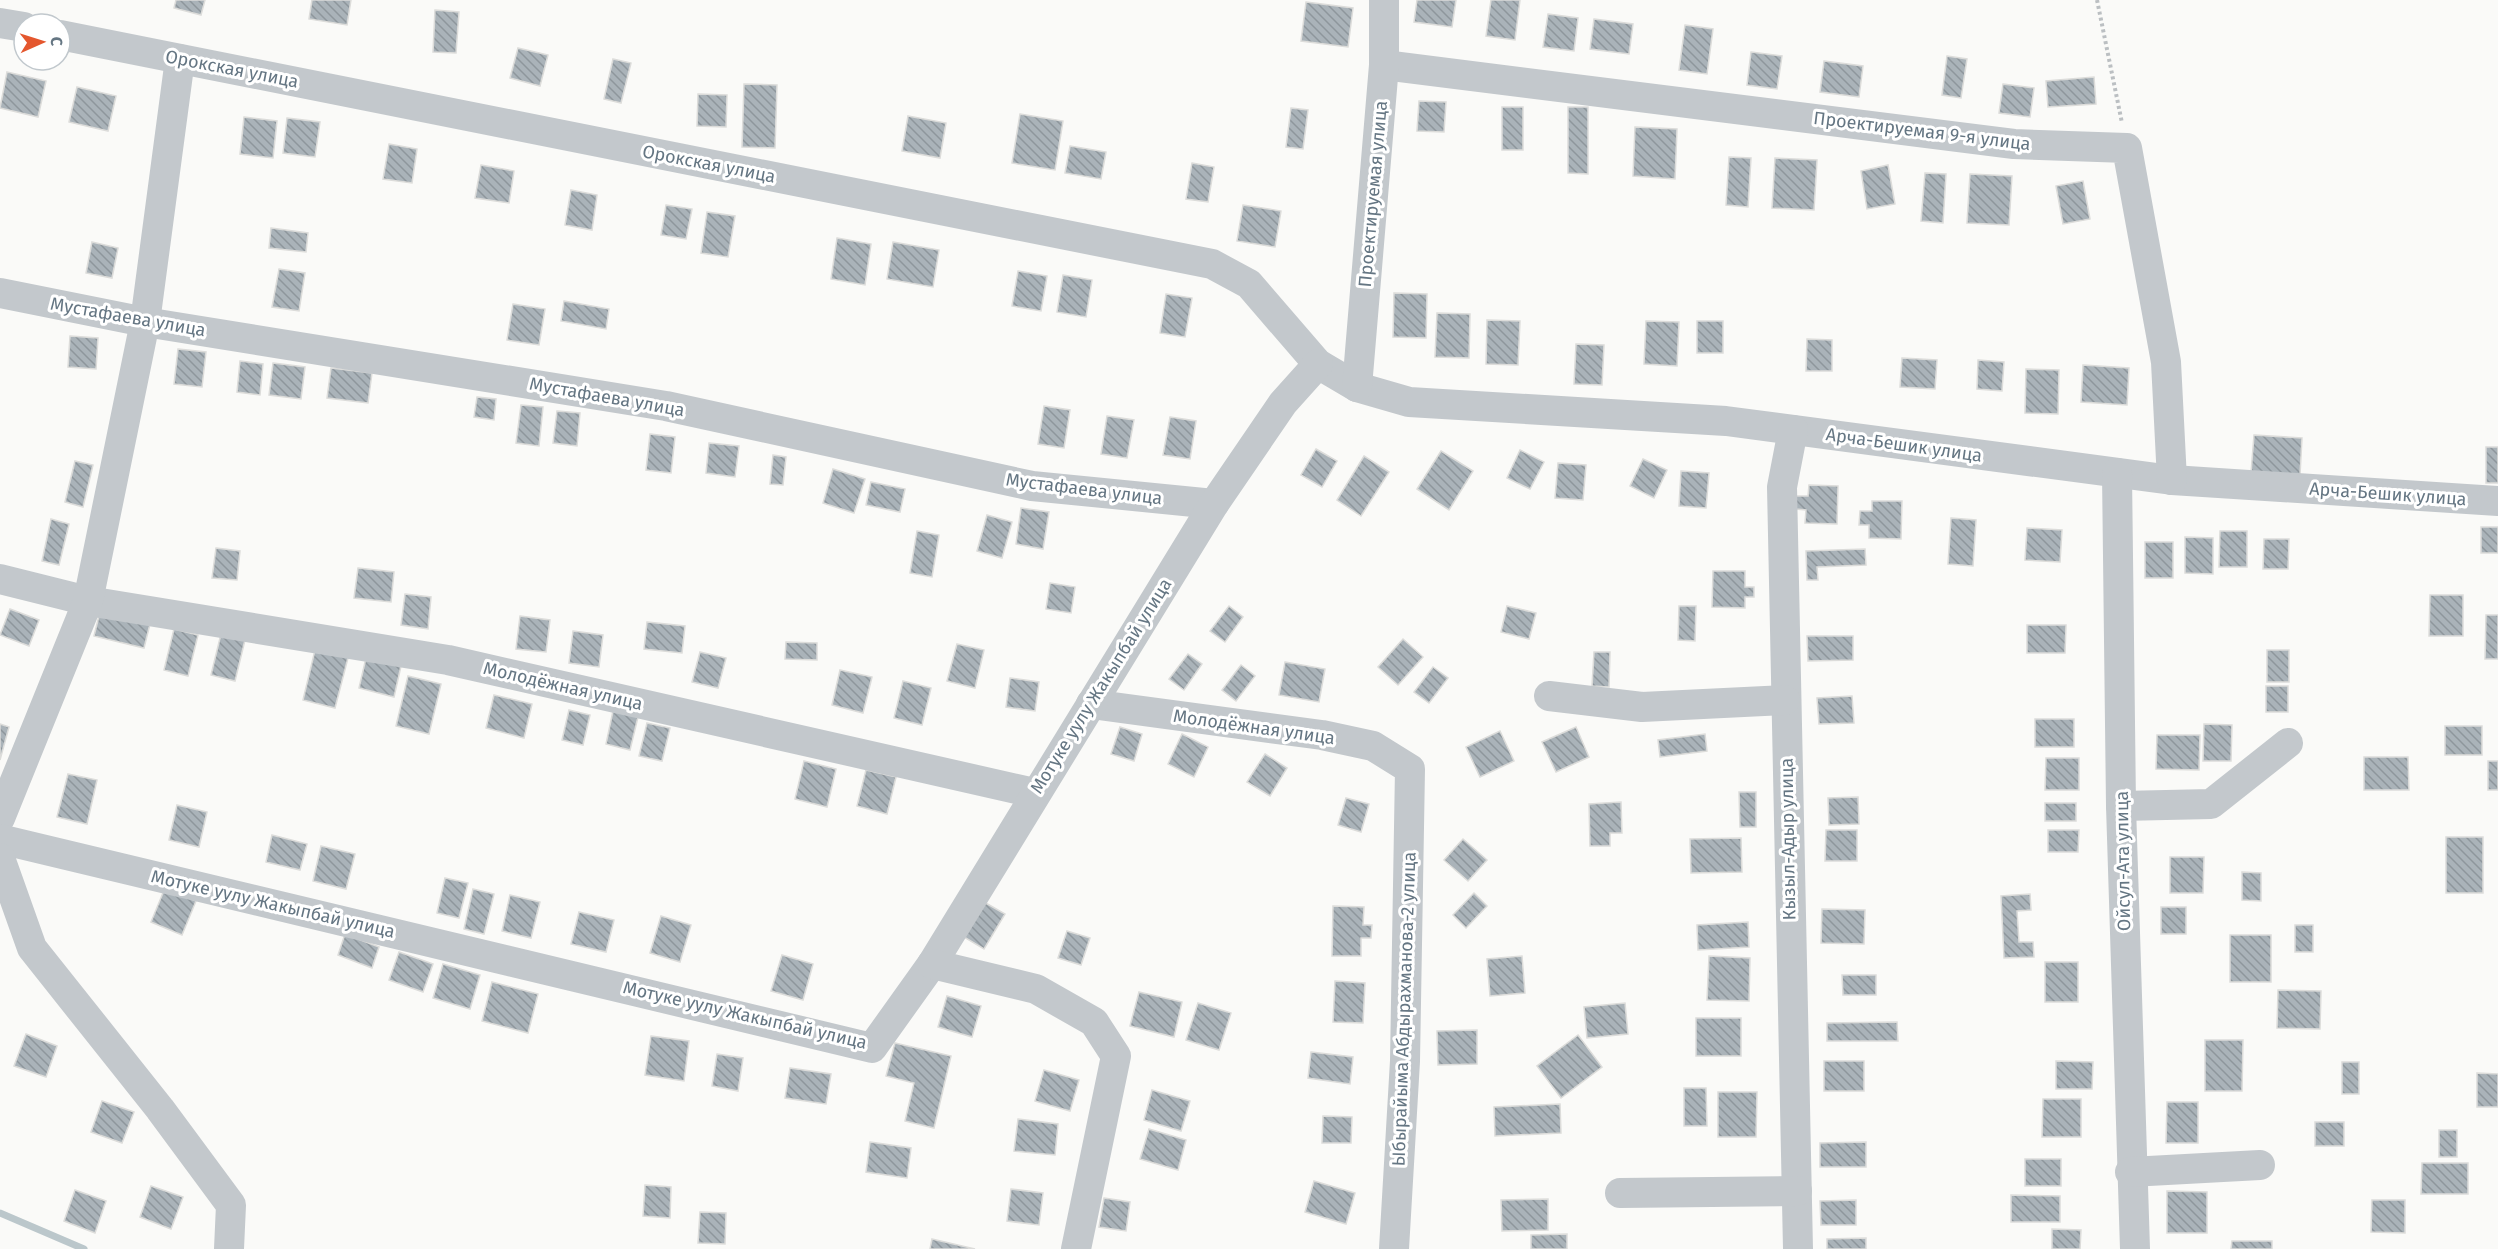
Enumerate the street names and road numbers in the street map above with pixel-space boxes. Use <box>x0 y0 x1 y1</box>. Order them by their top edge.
street label: Орокская улица <box>164 45 300 93</box>
street label: Проектируемая улица <box>1354 100 1392 288</box>
street label: Проектируемая 9-я улица <box>1812 107 2032 155</box>
street label: Орокская улица <box>641 140 777 188</box>
street label: Мустафаева улица <box>49 293 207 341</box>
street label: Мустафаева улица <box>528 373 686 421</box>
street label: Арча-Бешик улица <box>1825 423 1983 467</box>
street label: Мустафаева улица <box>1005 468 1163 510</box>
street label: Арча-Бешик улица <box>2309 478 2467 510</box>
street label: Мотуке уулу Жакыпбай улица <box>1026 574 1176 798</box>
street label: Молодёжная улица <box>481 657 645 715</box>
street label: Молодёжная улица <box>1172 705 1336 749</box>
street label: Кызыл-Адыр улица <box>1776 757 1800 921</box>
street label: Ойсул-Ата улица <box>2111 791 2135 931</box>
street label: Ыбырайыма Абдырахманова-2 улица <box>1388 851 1420 1167</box>
street label: Мотуке уулу Жакыпбай улица <box>149 865 397 943</box>
street label: Мотуке уулу Жакыпбай улица <box>621 976 869 1054</box>

